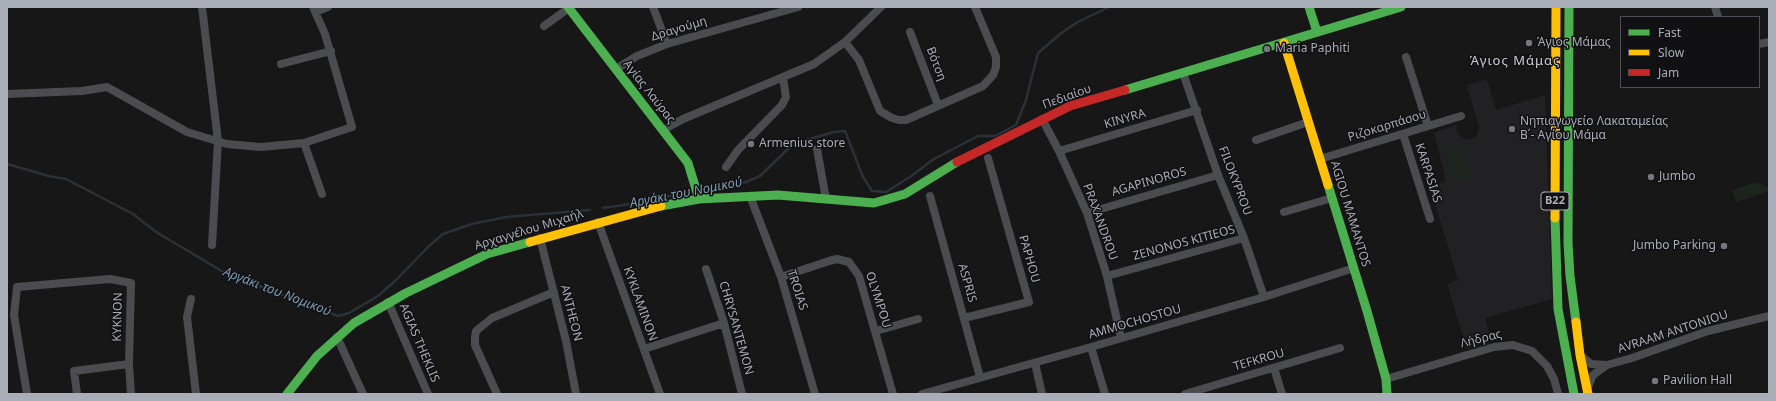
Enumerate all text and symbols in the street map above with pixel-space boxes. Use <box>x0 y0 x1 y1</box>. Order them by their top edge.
street label: Δραγούμη <box>649 14 709 44</box>
legend <box>1620 16 1760 88</box>
text: Fast <box>1658 24 1681 41</box>
place label: Άγιος Μάμας <box>1537 36 1611 50</box>
marker: Άγιος Μάμας <box>1524 38 1534 48</box>
place label: Maria Paphiti <box>1275 42 1350 56</box>
marker: Maria Paphiti <box>1262 44 1272 54</box>
text: Slow <box>1658 44 1684 61</box>
street label: Βότση <box>923 45 949 83</box>
district label: Άγιος Μάμας <box>1470 53 1560 69</box>
street label: Αγίας Λαύρας <box>620 58 678 126</box>
text: Jam <box>1658 64 1679 81</box>
street label: Πεδιαίου <box>1041 82 1093 112</box>
street label: KINYRA <box>1103 106 1147 132</box>
street label: Ριζοκαρπάσου <box>1346 107 1428 145</box>
place label: Νηπιαγωγείο Λακαταμείας Β΄- Αγίου Μάμα <box>1520 115 1668 143</box>
marker: Νηπιαγωγείο Λακαταμείας Β΄- Αγίου Μάμα <box>1507 124 1517 134</box>
place label: Armenius store <box>759 137 845 151</box>
marker: Armenius store <box>746 139 756 149</box>
street label: KARPASIAS <box>1412 141 1444 205</box>
street label: FILOKYPROU <box>1215 144 1255 218</box>
street label: AGIOU MAMANTOS <box>1327 159 1373 269</box>
street label: AGAPINOROS <box>1110 164 1188 200</box>
place label: Jumbo <box>1659 170 1696 184</box>
marker: Jumbo <box>1646 172 1656 182</box>
water label: Αργάκι του Νομικού <box>629 174 743 212</box>
street label: PRAXANDROU <box>1079 182 1121 262</box>
road number: B22 <box>1541 192 1569 210</box>
street label: Αρχαγγέλου Μιχαήλ <box>473 207 585 253</box>
street label: ZENONOS KITIEOS <box>1131 222 1237 264</box>
street label: PAPHOU <box>1015 234 1043 284</box>
place label: Jumbo Parking <box>1633 239 1716 253</box>
marker: Jumbo Parking <box>1719 241 1729 251</box>
street label: ASPRIS <box>955 262 979 304</box>
water label: Αργάκι του Νομικού <box>221 264 333 320</box>
street label: KYKLAMINON <box>620 265 660 343</box>
street label: TROIAS <box>784 268 810 312</box>
street label: OLYMPOU <box>862 270 894 330</box>
street label: CHRYSANTEMON <box>716 279 756 377</box>
street label: ANTHEON <box>557 283 585 343</box>
street label: KYKNON <box>110 292 126 342</box>
street label: AGIAS THEKLIS <box>396 301 442 385</box>
street label: AMMOCHOSTOU <box>1087 302 1183 342</box>
street label: AVRAAM ANTONIOU <box>1616 307 1730 357</box>
street label: Λήδρας <box>1459 327 1503 351</box>
street label: TEFKROU <box>1232 346 1286 374</box>
place label: Pavilion Hall <box>1663 374 1732 388</box>
marker: Pavilion Hall <box>1650 376 1660 386</box>

